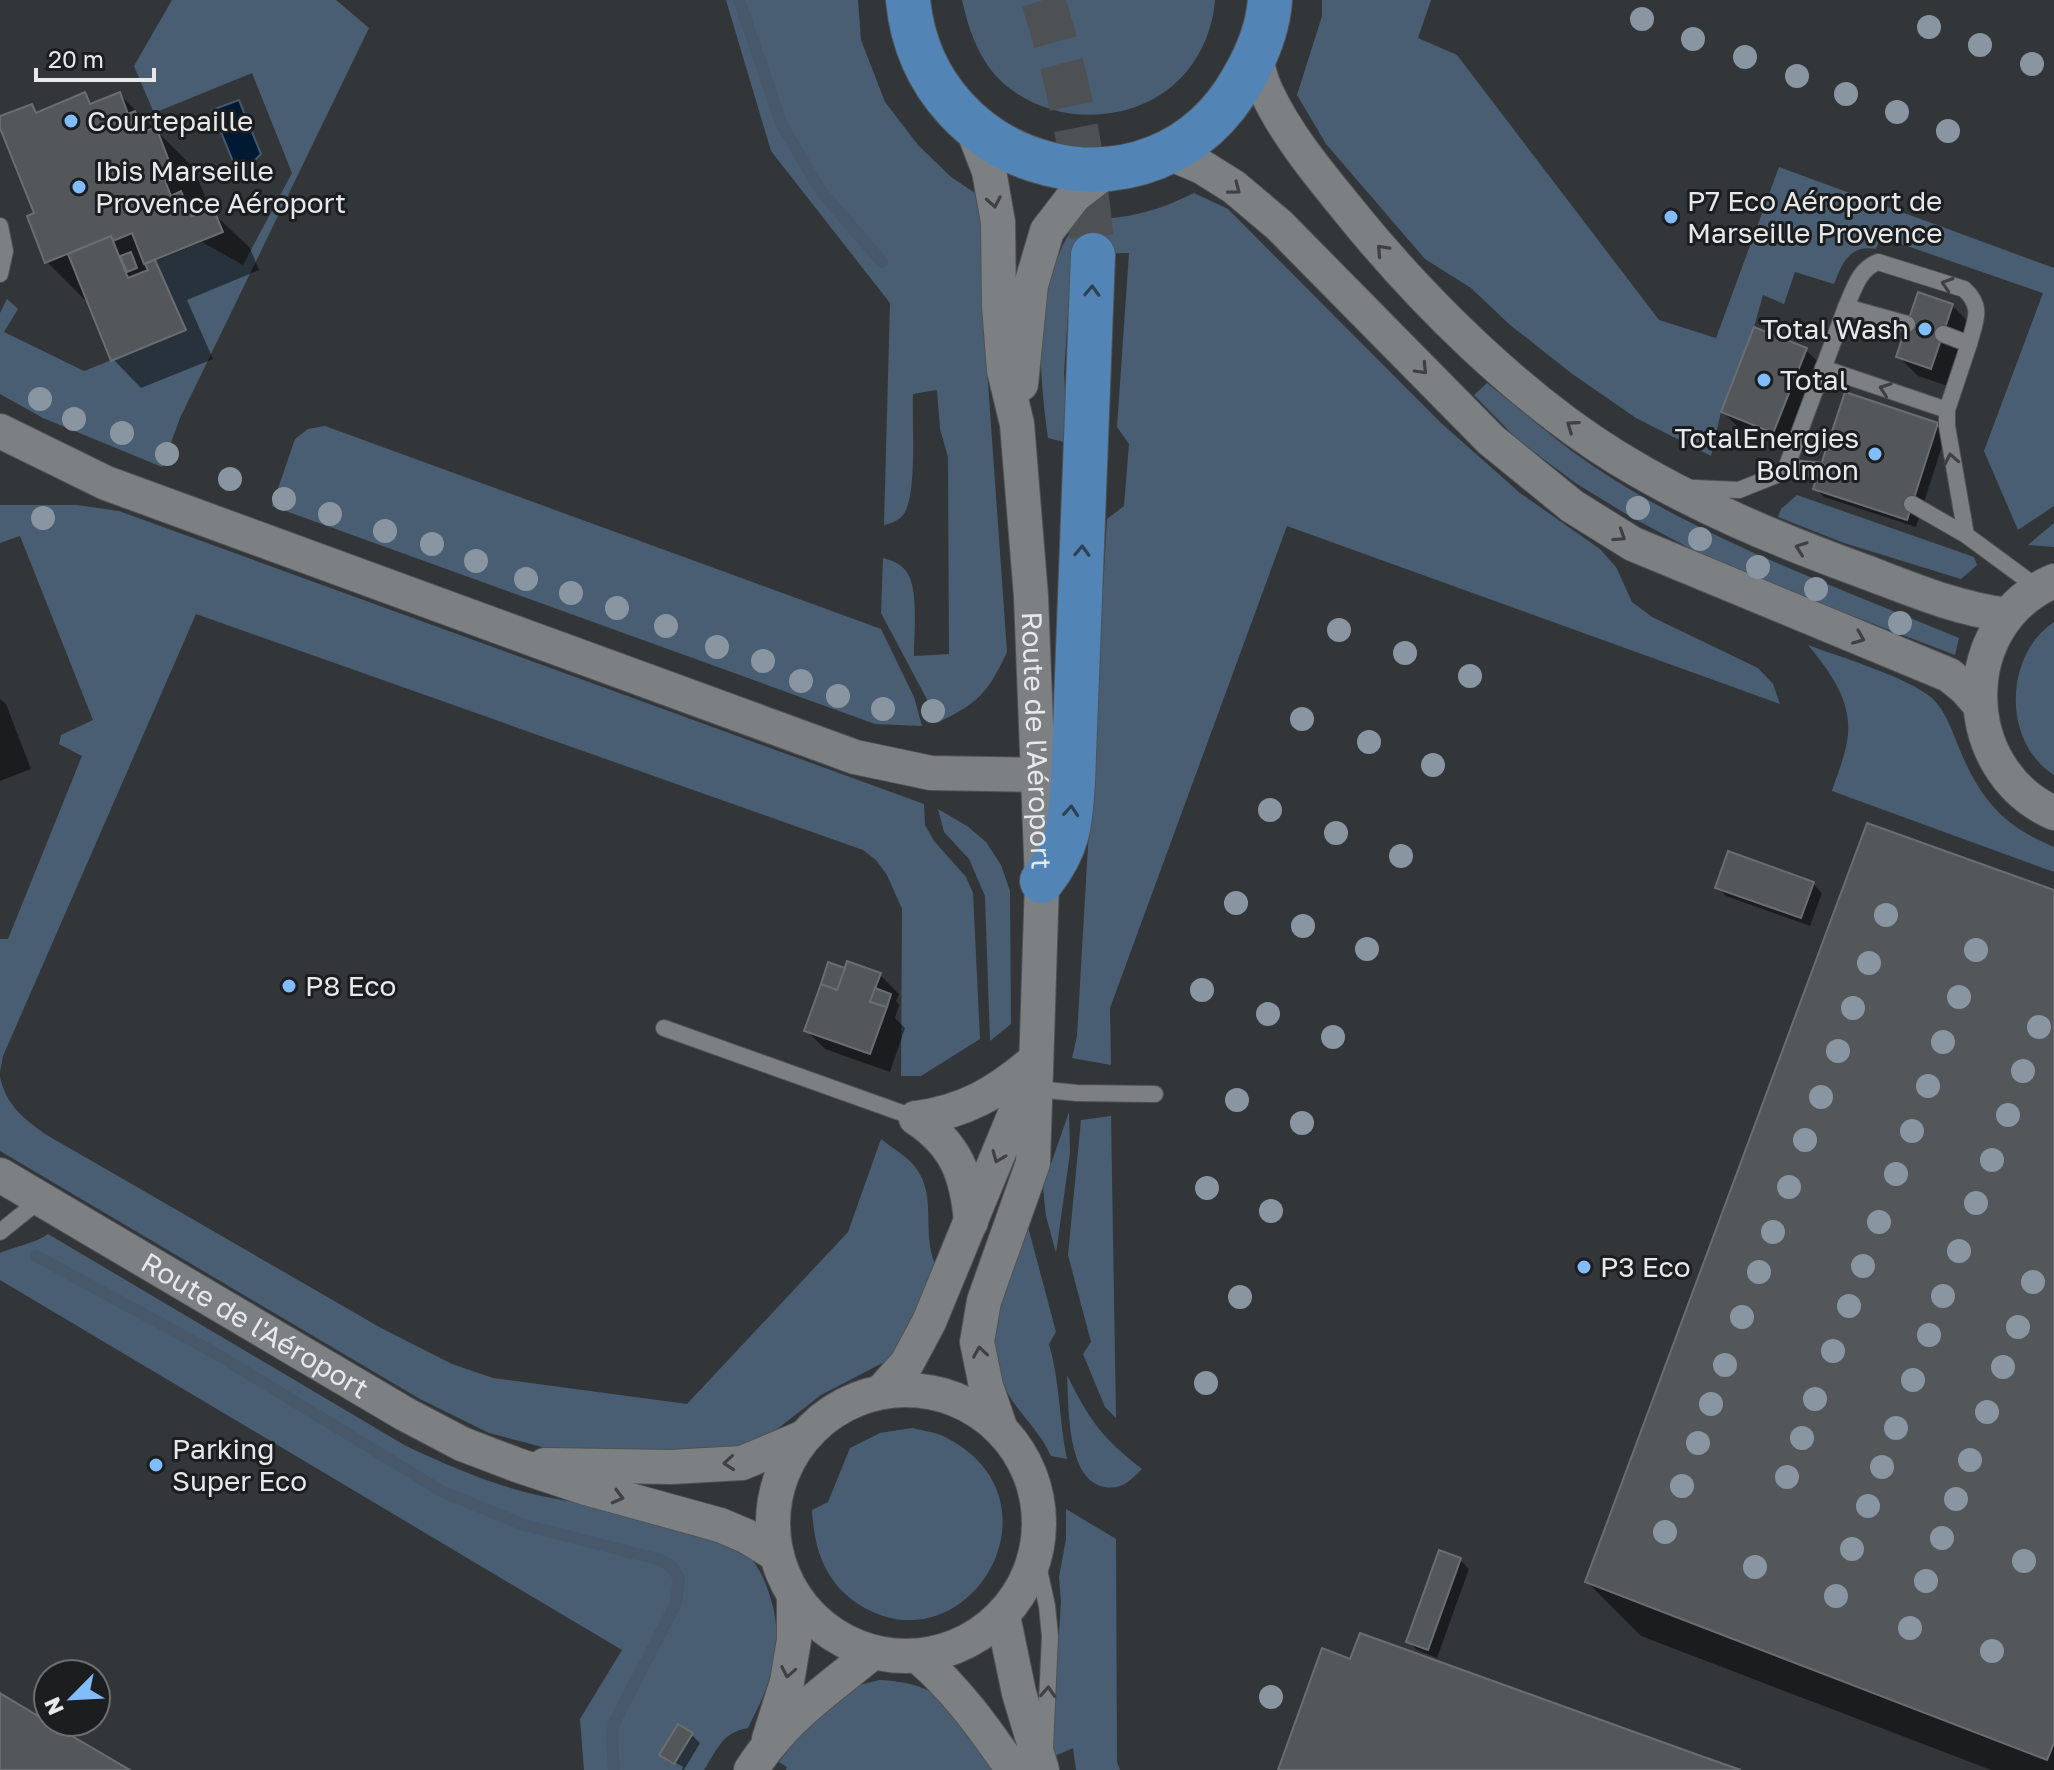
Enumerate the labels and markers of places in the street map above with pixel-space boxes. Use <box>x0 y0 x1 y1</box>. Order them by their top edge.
place label: Courtepaille <box>87 104 253 137</box>
marker: Courtepaille <box>62 112 80 130</box>
place label: Ibis Marseille Provence Aéroport <box>95 154 346 219</box>
marker: Ibis Marseille Provence Aéroport <box>70 178 88 196</box>
place label: P7 Eco Aéroport de Marseille Provence <box>1687 184 1943 249</box>
marker: P7 Eco Aéroport de Marseille Provence <box>1662 208 1680 226</box>
place label: Total Wash <box>1761 312 1909 345</box>
marker: Total Wash <box>1916 320 1934 338</box>
place label: Total <box>1780 363 1848 396</box>
marker: Total <box>1755 371 1773 389</box>
place label: TotalEnergies Bolmon <box>1674 421 1859 486</box>
marker: TotalEnergies Bolmon <box>1866 445 1884 463</box>
place label: P8 Eco <box>305 969 396 1002</box>
marker: P8 Eco <box>280 977 298 995</box>
place label: P3 Eco <box>1600 1250 1691 1283</box>
marker: P3 Eco <box>1575 1258 1593 1276</box>
place label: Parking Super Eco <box>172 1432 307 1497</box>
marker: Parking Super Eco <box>147 1456 165 1474</box>

